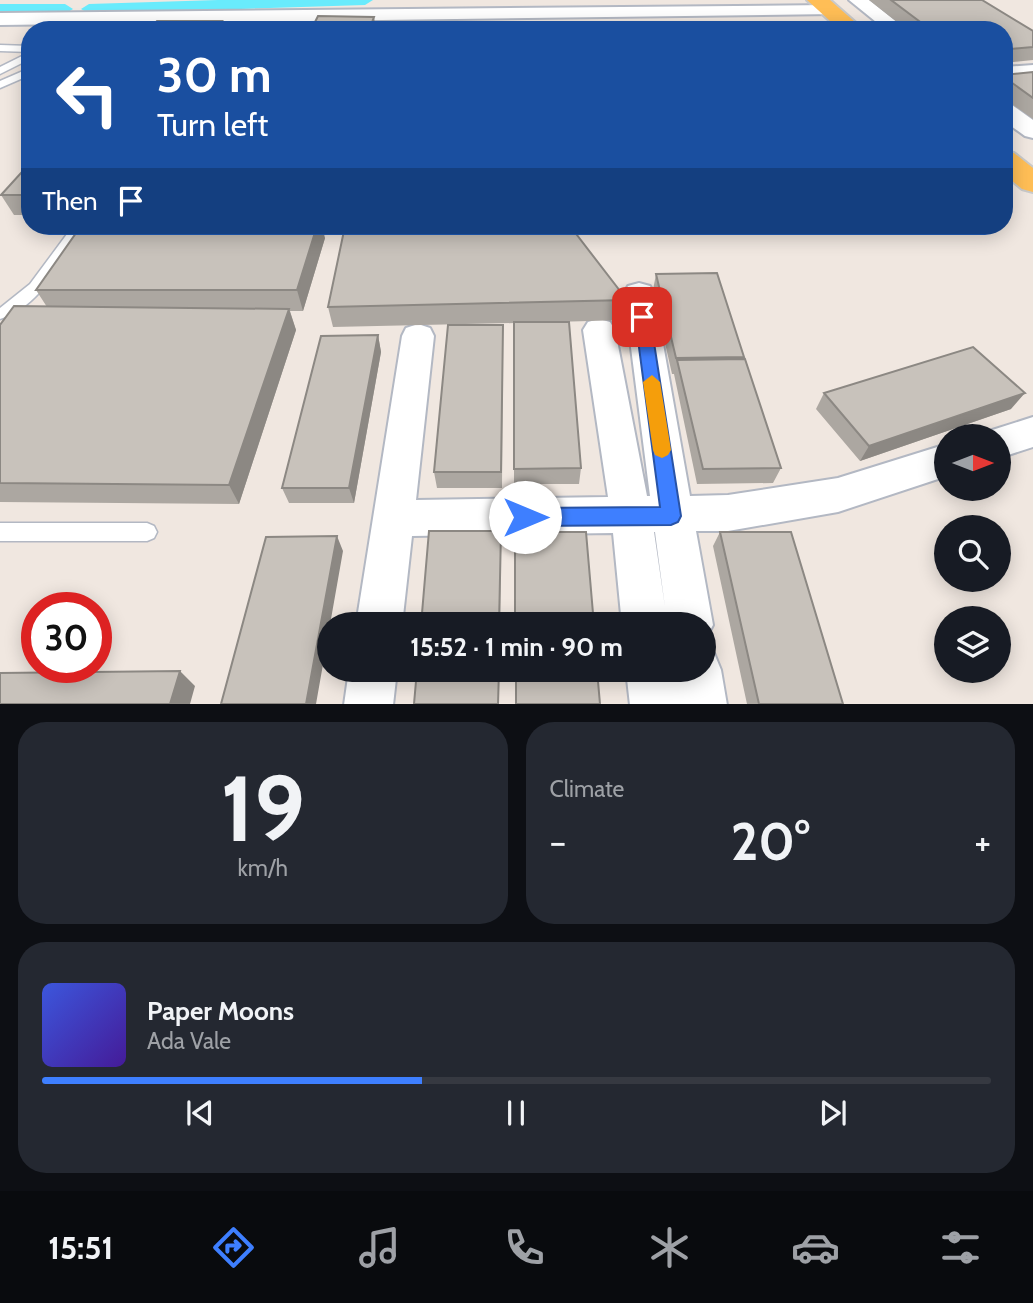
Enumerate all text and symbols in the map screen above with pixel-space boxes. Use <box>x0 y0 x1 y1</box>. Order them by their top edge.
text: 30 m <box>157 45 272 104</box>
icon: left <box>42 49 133 140</box>
text: Turn left <box>157 105 268 144</box>
icon: arrive <box>112 182 150 220</box>
text: Then <box>42 185 98 217</box>
pin <box>612 287 672 347</box>
icon: arrive <box>623 298 661 336</box>
north arrow <box>934 424 1012 500</box>
map controls <box>934 424 1011 683</box>
position arrow <box>488 480 562 554</box>
button: search <box>934 515 1011 592</box>
speed limit sign: 30 <box>21 592 112 683</box>
button: layers <box>934 606 1011 683</box>
text: 15:52 · 1 min · 90 m <box>410 631 623 663</box>
text: 19 <box>220 753 305 864</box>
text: Climate <box>550 775 624 803</box>
text: 20° <box>731 810 810 873</box>
text: − <box>550 818 566 865</box>
text: + <box>974 818 991 865</box>
text: km/h <box>238 854 288 882</box>
text: Paper Moons <box>147 995 294 1027</box>
text: Ada Vale <box>147 1027 231 1055</box>
icon: previous <box>181 1094 219 1132</box>
icon: pause <box>497 1094 535 1132</box>
icon: next <box>814 1094 852 1132</box>
icon: directions <box>209 1223 258 1272</box>
icon: music <box>355 1223 404 1272</box>
icon: phone <box>500 1223 549 1272</box>
icon: climate <box>645 1223 694 1272</box>
icon: car <box>791 1223 840 1272</box>
icon: filters <box>936 1223 985 1272</box>
text: 15:51 <box>48 1228 113 1267</box>

